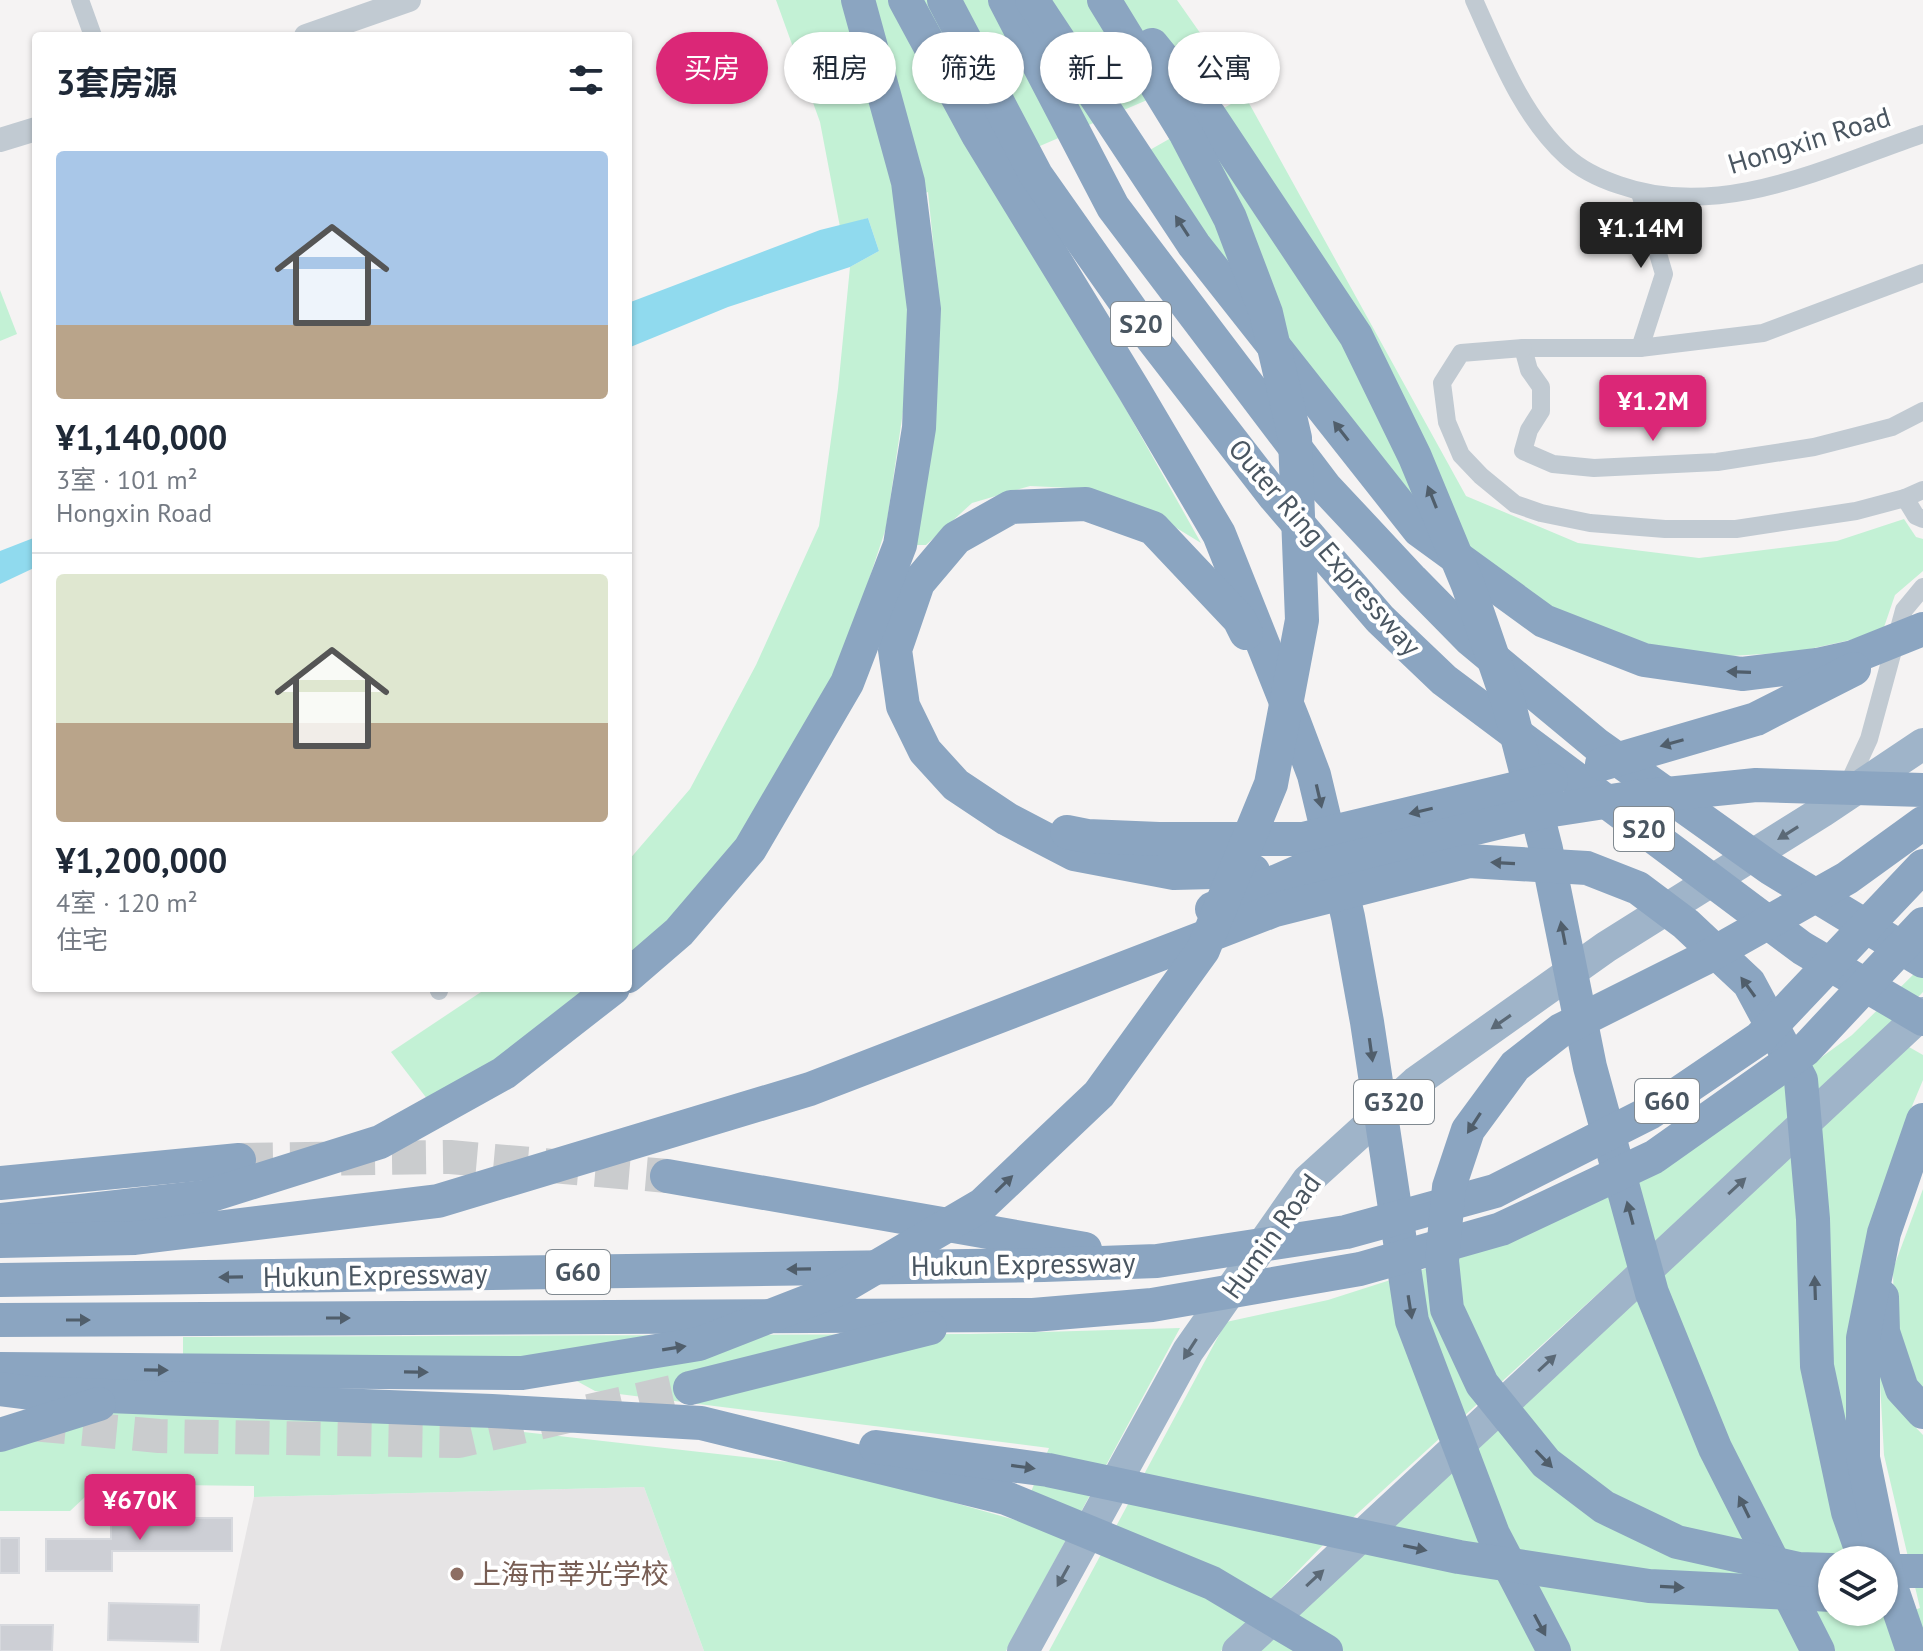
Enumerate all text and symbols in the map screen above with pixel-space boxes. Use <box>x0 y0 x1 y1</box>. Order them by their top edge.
chip: 买房 <box>656 32 768 104</box>
chip: 租房 <box>784 32 896 104</box>
chip: 筛选 <box>912 32 1024 104</box>
chip: 新上 <box>1040 32 1152 104</box>
chip: 公寓 <box>1168 32 1280 104</box>
icon: filters <box>564 58 608 102</box>
text: 3套房源 <box>56 60 177 104</box>
street label: Hongxin Road <box>1723 97 1895 182</box>
pin: ¥1.14M <box>1576 202 1706 270</box>
icon: home <box>260 203 404 347</box>
text: ¥1.14M <box>1598 211 1684 244</box>
one-way arrow <box>1175 215 1189 237</box>
road number: S20 <box>1111 302 1171 346</box>
pin: ¥1.2M <box>1597 375 1709 443</box>
text: ¥1.2M <box>1617 384 1689 417</box>
text: ¥1,140,000 <box>56 415 227 459</box>
one-way arrow <box>1333 421 1350 441</box>
street label: Outer Ring Expressway <box>1221 430 1430 663</box>
text: 3室 · 101 m² <box>56 463 198 496</box>
one-way arrow <box>1425 485 1438 509</box>
text: Hongxin Road <box>56 496 212 529</box>
icon: home <box>260 626 404 770</box>
one-way arrow <box>1726 665 1751 678</box>
one-way arrow <box>1659 737 1684 749</box>
one-way arrow <box>1313 783 1326 808</box>
one-way arrow <box>1409 805 1434 818</box>
road number: S20 <box>1614 807 1674 851</box>
one-way arrow <box>1777 826 1799 840</box>
text: ¥1,200,000 <box>56 838 227 882</box>
one-way arrow <box>1490 856 1515 869</box>
text: 4室 · 120 m² <box>56 886 198 919</box>
one-way arrow <box>1557 920 1569 945</box>
text: 住宅 <box>56 923 108 956</box>
one-way arrow <box>1741 977 1757 997</box>
one-way arrow <box>1490 1014 1511 1029</box>
one-way arrow <box>1365 1038 1378 1063</box>
road number: G60 <box>1635 1079 1699 1123</box>
road number: G320 <box>1354 1080 1434 1124</box>
one-way arrow <box>1468 1112 1482 1134</box>
street label: Humin Road <box>1213 1166 1329 1306</box>
one-way arrow <box>994 1176 1013 1194</box>
one-way arrow <box>1727 1177 1746 1195</box>
one-way arrow <box>1623 1200 1636 1224</box>
street label: Hukun Expressway <box>910 1243 1136 1284</box>
road number: G60 <box>546 1250 610 1294</box>
street label: Hukun Expressway <box>262 1254 488 1295</box>
one-way arrow <box>786 1262 811 1275</box>
one-way arrow <box>218 1270 243 1283</box>
one-way arrow <box>1809 1275 1821 1300</box>
one-way arrow <box>1404 1295 1417 1320</box>
one-way arrow <box>326 1312 351 1324</box>
one-way arrow <box>66 1314 91 1326</box>
one-way arrow <box>1183 1338 1197 1360</box>
one-way arrow <box>662 1342 687 1354</box>
one-way arrow <box>1537 1355 1556 1373</box>
one-way arrow <box>144 1364 169 1376</box>
one-way arrow <box>404 1366 429 1378</box>
one-way arrow <box>1534 1449 1553 1468</box>
one-way arrow <box>1011 1461 1036 1474</box>
pin: ¥670K <box>84 1474 196 1542</box>
text: ¥670K <box>102 1483 178 1516</box>
one-way arrow <box>1737 1495 1751 1518</box>
one-way arrow <box>1403 1542 1428 1554</box>
map controls <box>1818 1546 1898 1626</box>
button: layers <box>1818 1546 1898 1626</box>
place label: 上海市莘光学校 <box>473 1555 669 1592</box>
marker: 上海市莘光学校 <box>448 1565 466 1583</box>
one-way arrow <box>1056 1565 1070 1588</box>
one-way arrow <box>1306 1570 1325 1588</box>
one-way arrow <box>1660 1581 1685 1594</box>
one-way arrow <box>1533 1613 1546 1636</box>

